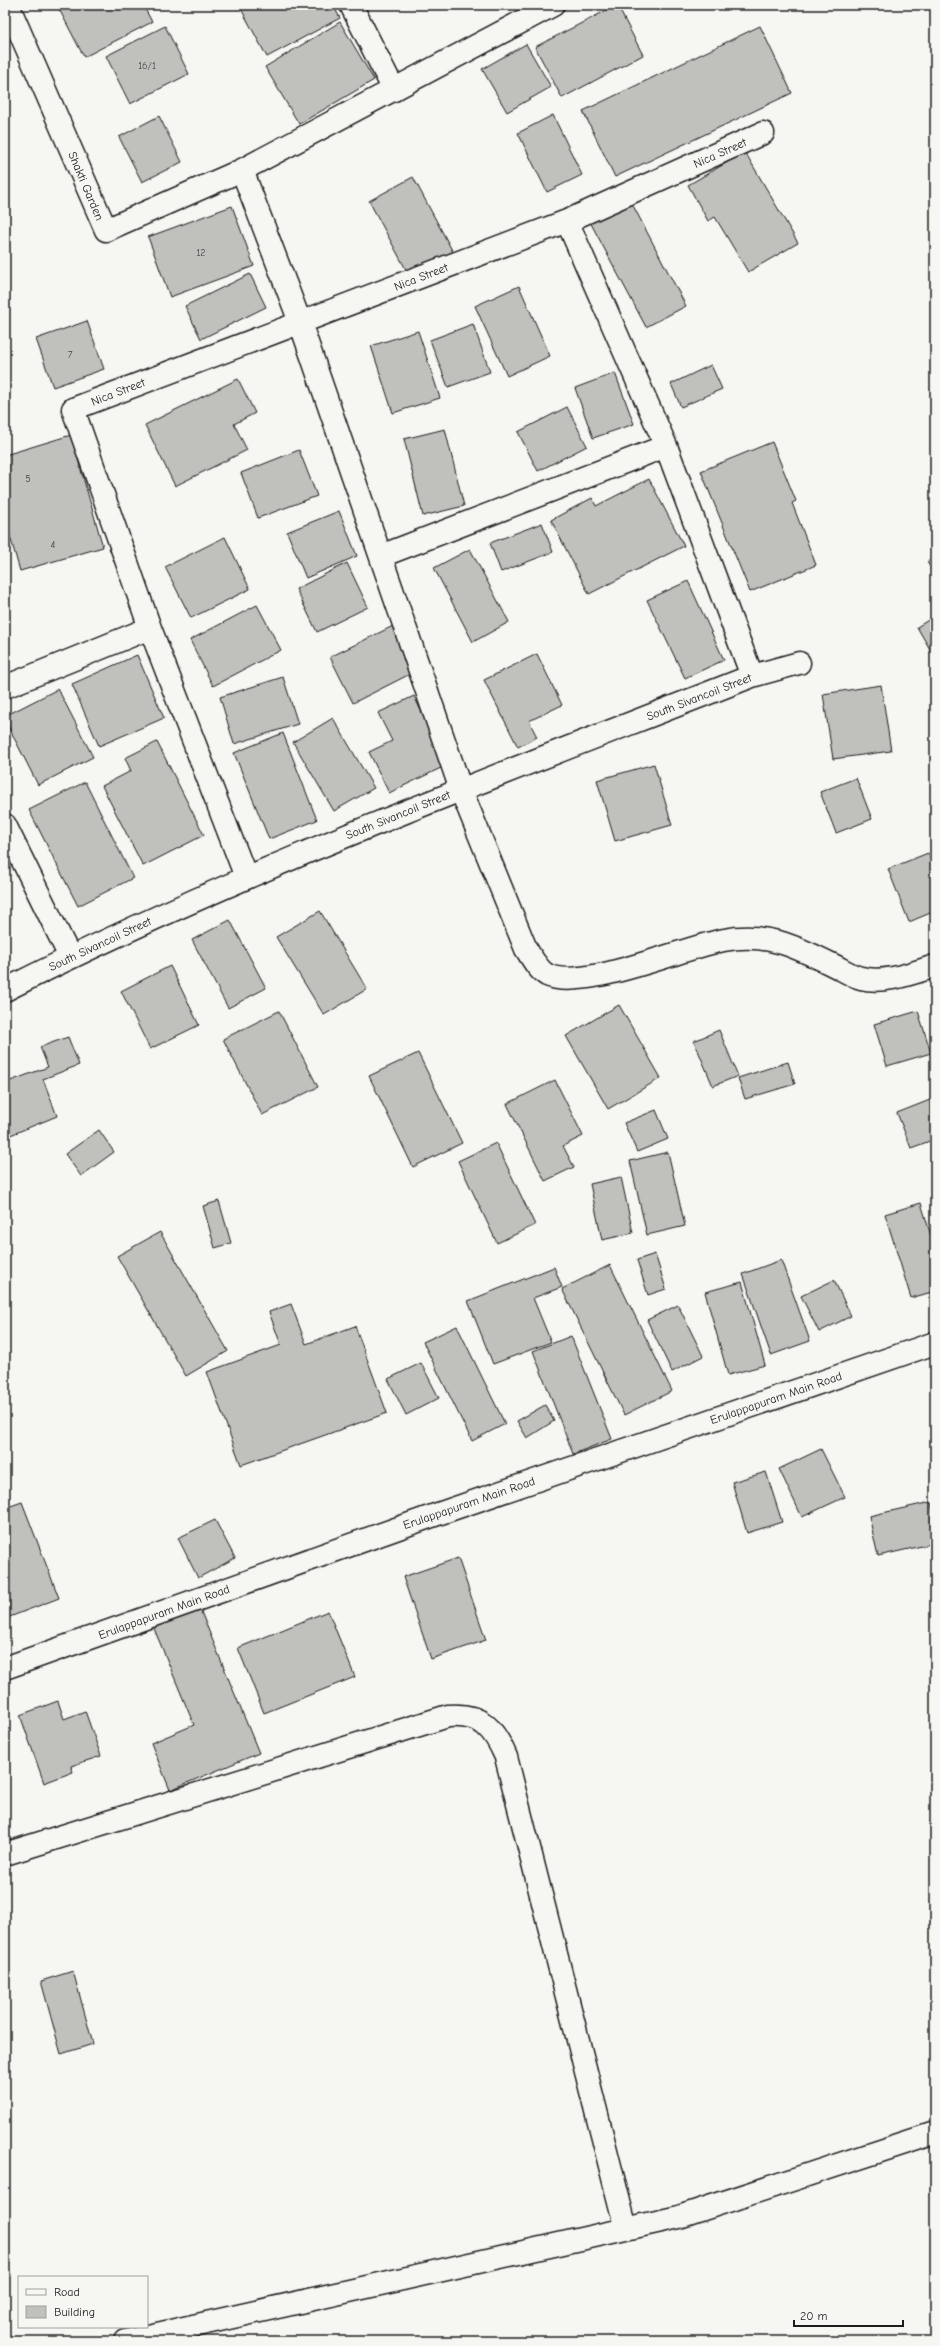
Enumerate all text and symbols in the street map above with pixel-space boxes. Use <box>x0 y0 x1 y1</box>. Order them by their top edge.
house number: 16/1 <box>138 60 156 72</box>
street label: Nica Street <box>691 135 749 171</box>
street label: Shakti Garden <box>65 149 107 223</box>
house number: 12 <box>196 247 206 259</box>
street label: Nica Street <box>392 260 450 294</box>
house number: 7 <box>68 349 73 361</box>
street label: Nica Street <box>89 375 147 409</box>
house number: 5 <box>25 473 31 485</box>
house number: 4 <box>51 539 56 551</box>
street label: South Sivancoil Street <box>644 670 754 724</box>
street label: South Sivancoil Street <box>344 787 453 842</box>
street label: South Sivancoil Street <box>47 914 154 974</box>
street label: Erulappapuram Main Road <box>708 1369 844 1427</box>
street label: Erulappapuram Main Road <box>401 1474 537 1532</box>
street label: Erulappapuram Main Road <box>96 1582 232 1642</box>
legend <box>18 2276 148 2328</box>
text: Road <box>54 2285 80 2299</box>
scale bar <box>794 2302 903 2328</box>
text: Building <box>54 2305 95 2319</box>
text: 20 m <box>800 2309 828 2323</box>

